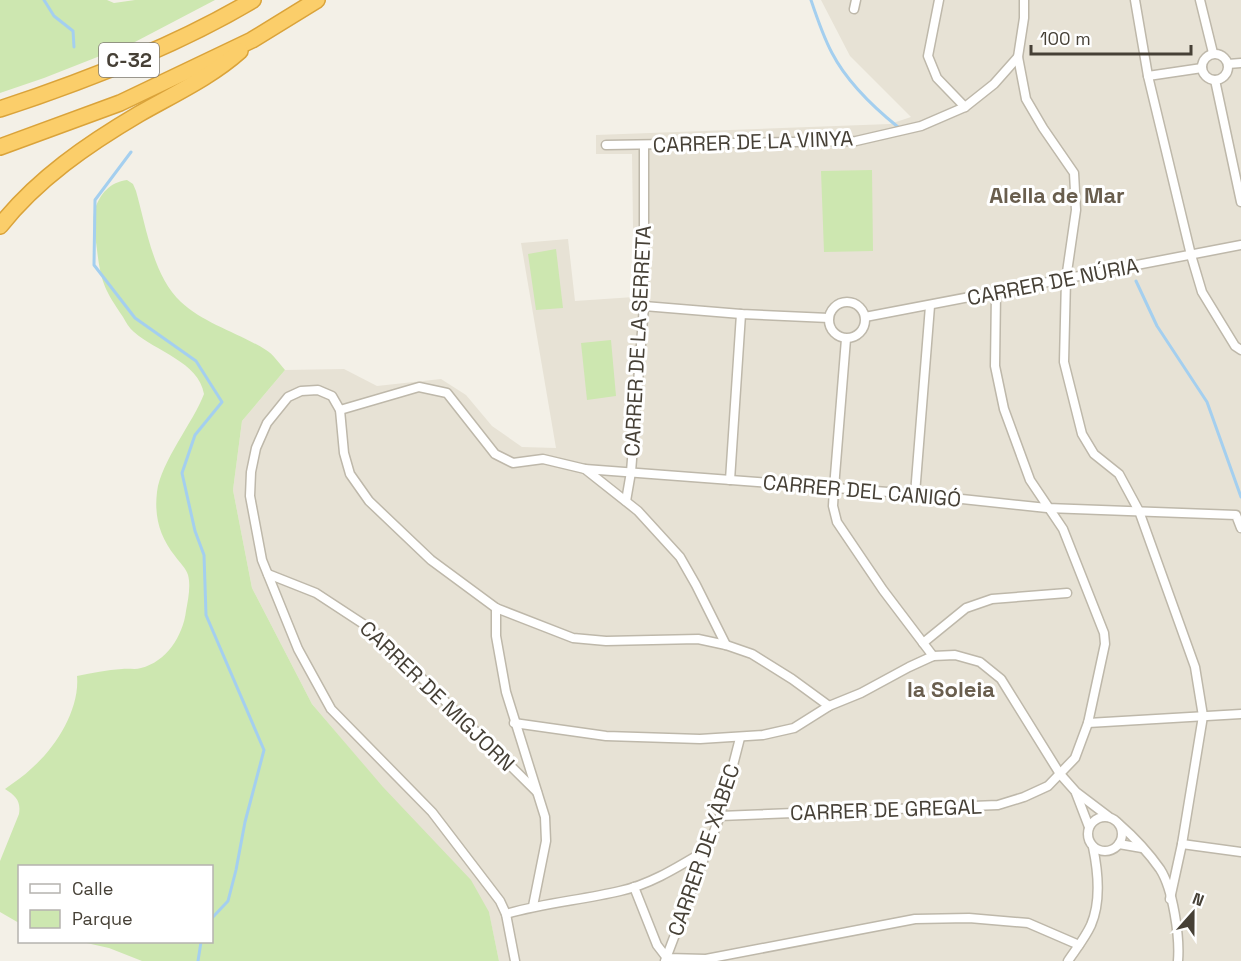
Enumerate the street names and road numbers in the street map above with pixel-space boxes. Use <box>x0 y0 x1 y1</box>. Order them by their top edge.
road number: C-32 <box>99 43 159 77</box>
street label: CARRER DE LA VINYA <box>652 125 854 158</box>
street label: CARRER DE LA SERRETA <box>618 225 657 457</box>
street label: CARRER DE NÚRIA <box>965 252 1141 311</box>
street label: CARRER DEL CANIGÓ <box>762 468 962 513</box>
street label: CARRER DE MIGJORN <box>354 615 521 777</box>
street label: CARRER DE XÀBEC <box>661 760 746 940</box>
street label: CARRER DE GREGAL <box>789 793 982 826</box>

